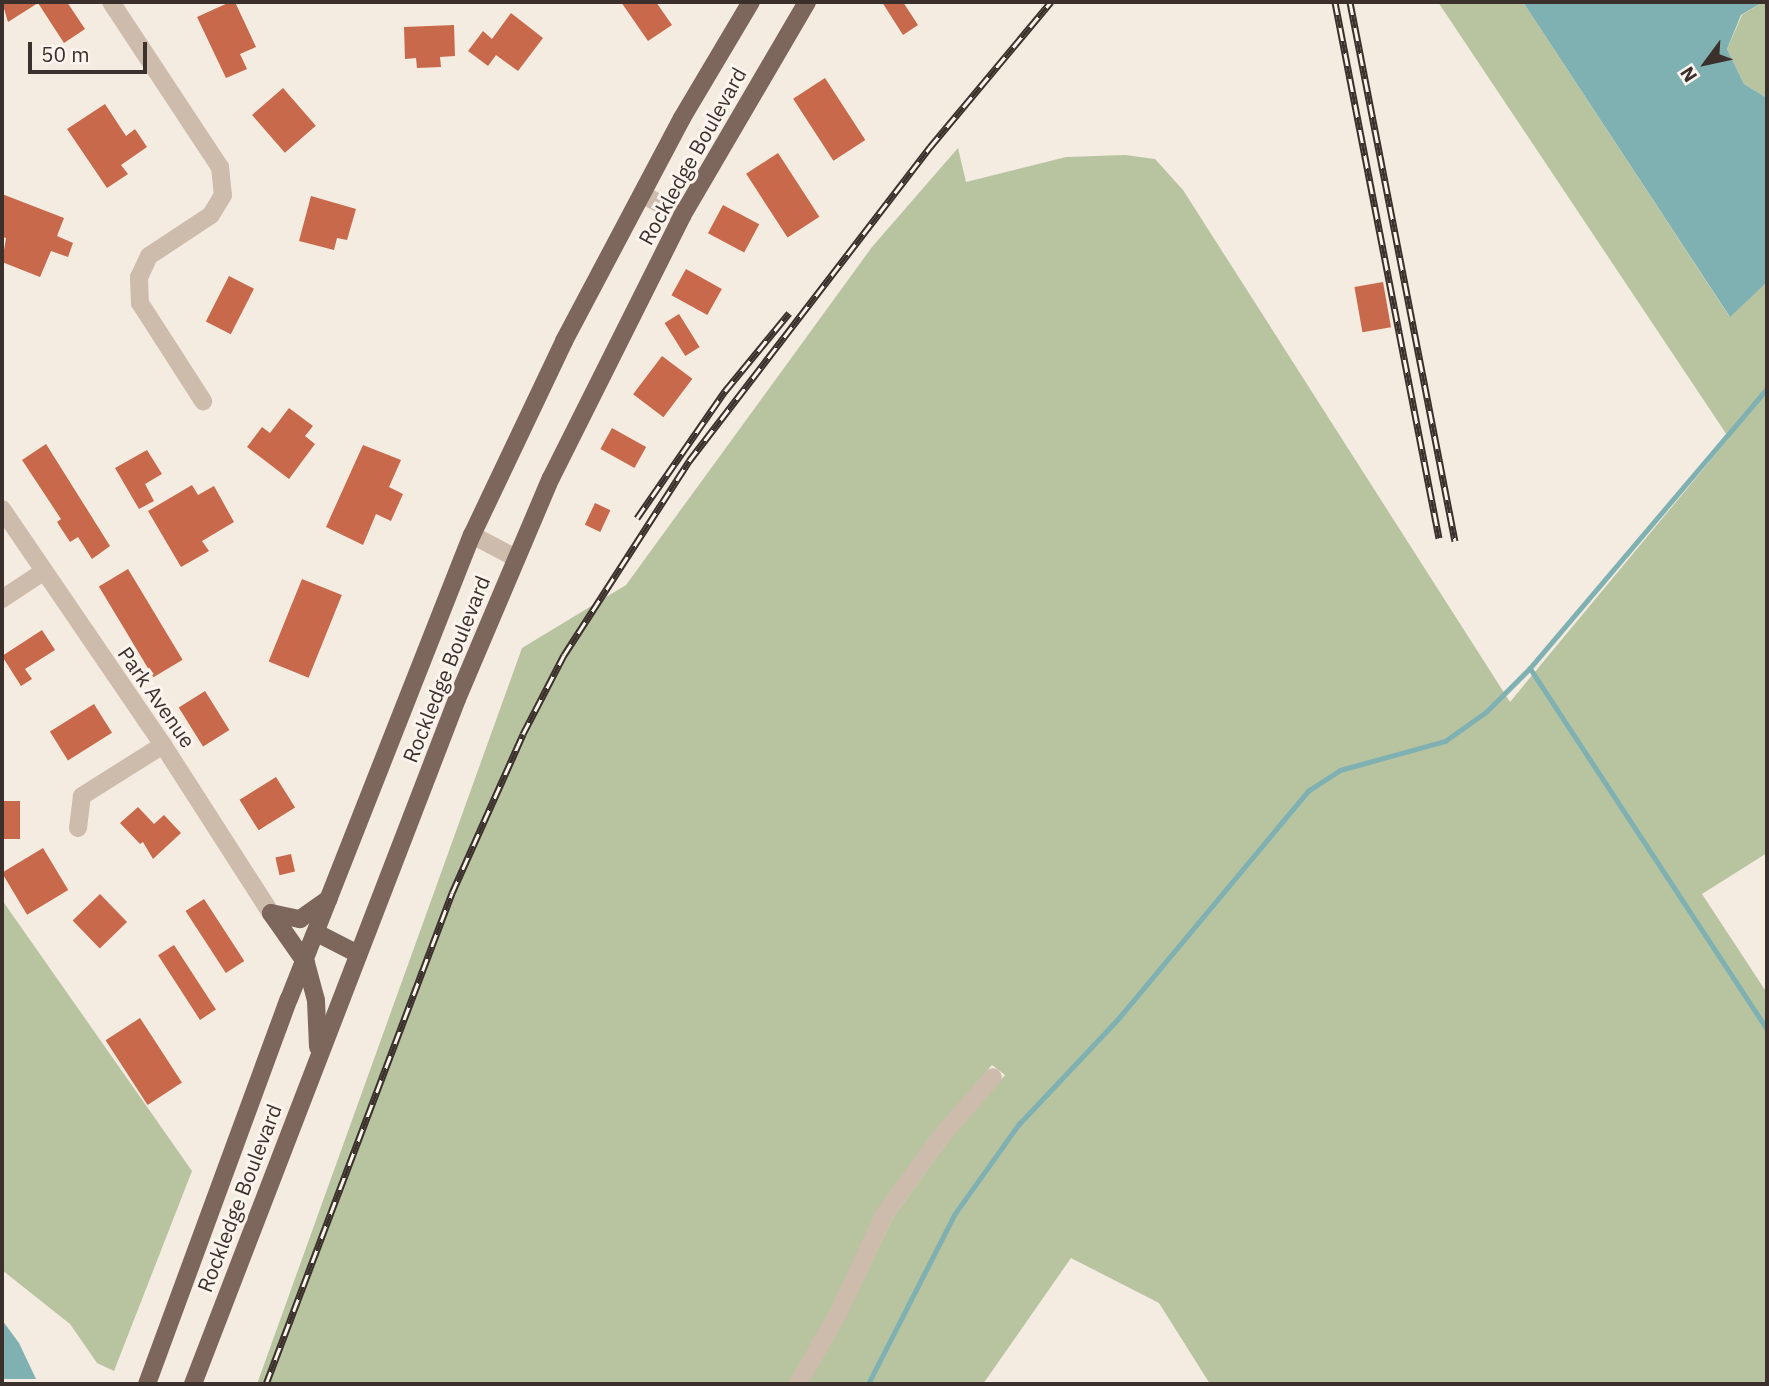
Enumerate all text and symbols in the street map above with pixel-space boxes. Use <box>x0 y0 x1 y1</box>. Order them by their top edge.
scale bar <box>32 28 150 72</box>
north arrow <box>1671 28 1741 98</box>
text: 50 m <box>41 40 90 68</box>
text: N <box>1675 62 1702 87</box>
street label: Rockledge Boulevard <box>633 63 751 249</box>
street label: Rockledge Boulevard <box>397 572 495 766</box>
street label: Park Avenue <box>113 642 201 752</box>
street label: Rockledge Boulevard <box>192 1101 286 1295</box>

